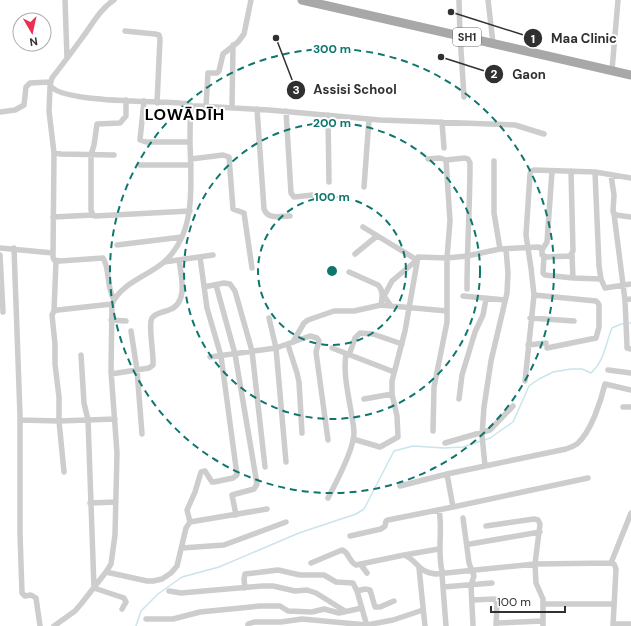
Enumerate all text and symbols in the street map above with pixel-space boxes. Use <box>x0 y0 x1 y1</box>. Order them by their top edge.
north arrow <box>12 12 52 52</box>
callout: Maa Clinic <box>523 26 625 51</box>
road number: SH1 <box>453 28 481 46</box>
text: Maa Clinic <box>551 30 617 47</box>
text: 1 <box>531 31 535 47</box>
text: N <box>29 34 39 49</box>
text: 300 m <box>313 41 351 57</box>
callout: Gaon <box>484 62 553 87</box>
text: 2 <box>491 66 498 82</box>
text: Gaon <box>512 66 546 83</box>
callout: Assisi School <box>286 77 405 102</box>
text: Assisi School <box>313 81 397 98</box>
text: 3 <box>292 82 300 98</box>
district label: LOWĀDĪH <box>145 104 225 125</box>
text: 200 m <box>313 115 351 131</box>
text: 100 m <box>314 189 350 205</box>
centre of rings <box>325 264 339 278</box>
scale bar <box>491 588 565 614</box>
text: 100 m <box>497 594 531 610</box>

